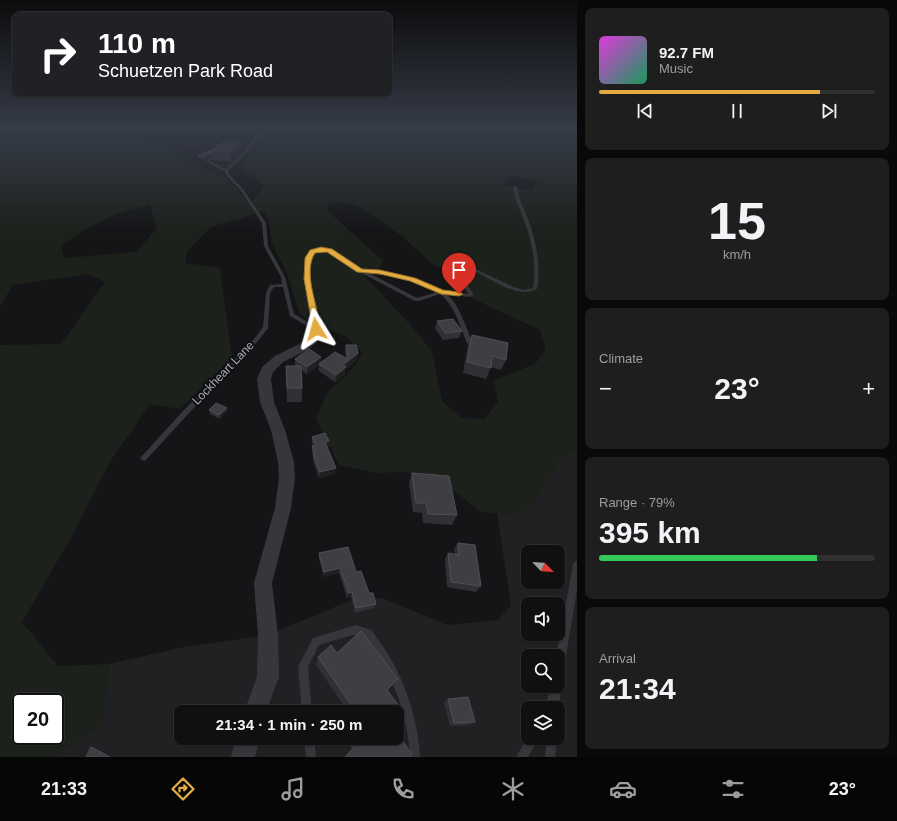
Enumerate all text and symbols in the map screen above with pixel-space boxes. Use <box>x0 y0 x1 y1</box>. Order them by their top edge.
icon: right <box>32 28 84 80</box>
text: 110 m <box>98 28 176 59</box>
text: 92.7 FM <box>659 44 714 61</box>
text: Schuetzen Park Road <box>98 61 273 81</box>
text: Music <box>659 61 693 76</box>
icon: previous <box>634 100 656 122</box>
icon: pause <box>726 100 748 122</box>
icon: next <box>818 100 840 122</box>
text: 15 <box>708 192 766 250</box>
text: km/h <box>723 247 751 262</box>
pin <box>442 253 476 294</box>
icon: arrive <box>448 259 470 281</box>
position arrow <box>295 308 337 350</box>
street label: Lockheart Lane <box>189 338 257 408</box>
text: Climate <box>599 351 643 366</box>
text: 23° <box>714 372 760 405</box>
text: − <box>599 376 612 401</box>
text: + <box>862 376 875 401</box>
text: Range · 79% <box>599 495 675 510</box>
text: 395 km <box>599 516 701 549</box>
north arrow <box>521 545 565 589</box>
map controls <box>521 545 565 745</box>
button: sound <box>521 597 565 641</box>
button: search <box>521 649 565 693</box>
text: Arrival <box>599 651 636 666</box>
text: 21:34 <box>599 672 676 705</box>
speed limit sign: 20 <box>12 693 64 745</box>
button: layers <box>521 701 565 745</box>
text: 21:34 · 1 min · 250 m <box>216 716 362 733</box>
icon: directions <box>169 775 197 803</box>
icon: music <box>279 775 307 803</box>
icon: phone <box>389 775 417 803</box>
icon: climate <box>499 775 527 803</box>
icon: car <box>609 775 637 803</box>
icon: filters <box>719 775 747 803</box>
text: 21:33 <box>41 779 87 799</box>
text: 23° <box>829 779 856 799</box>

